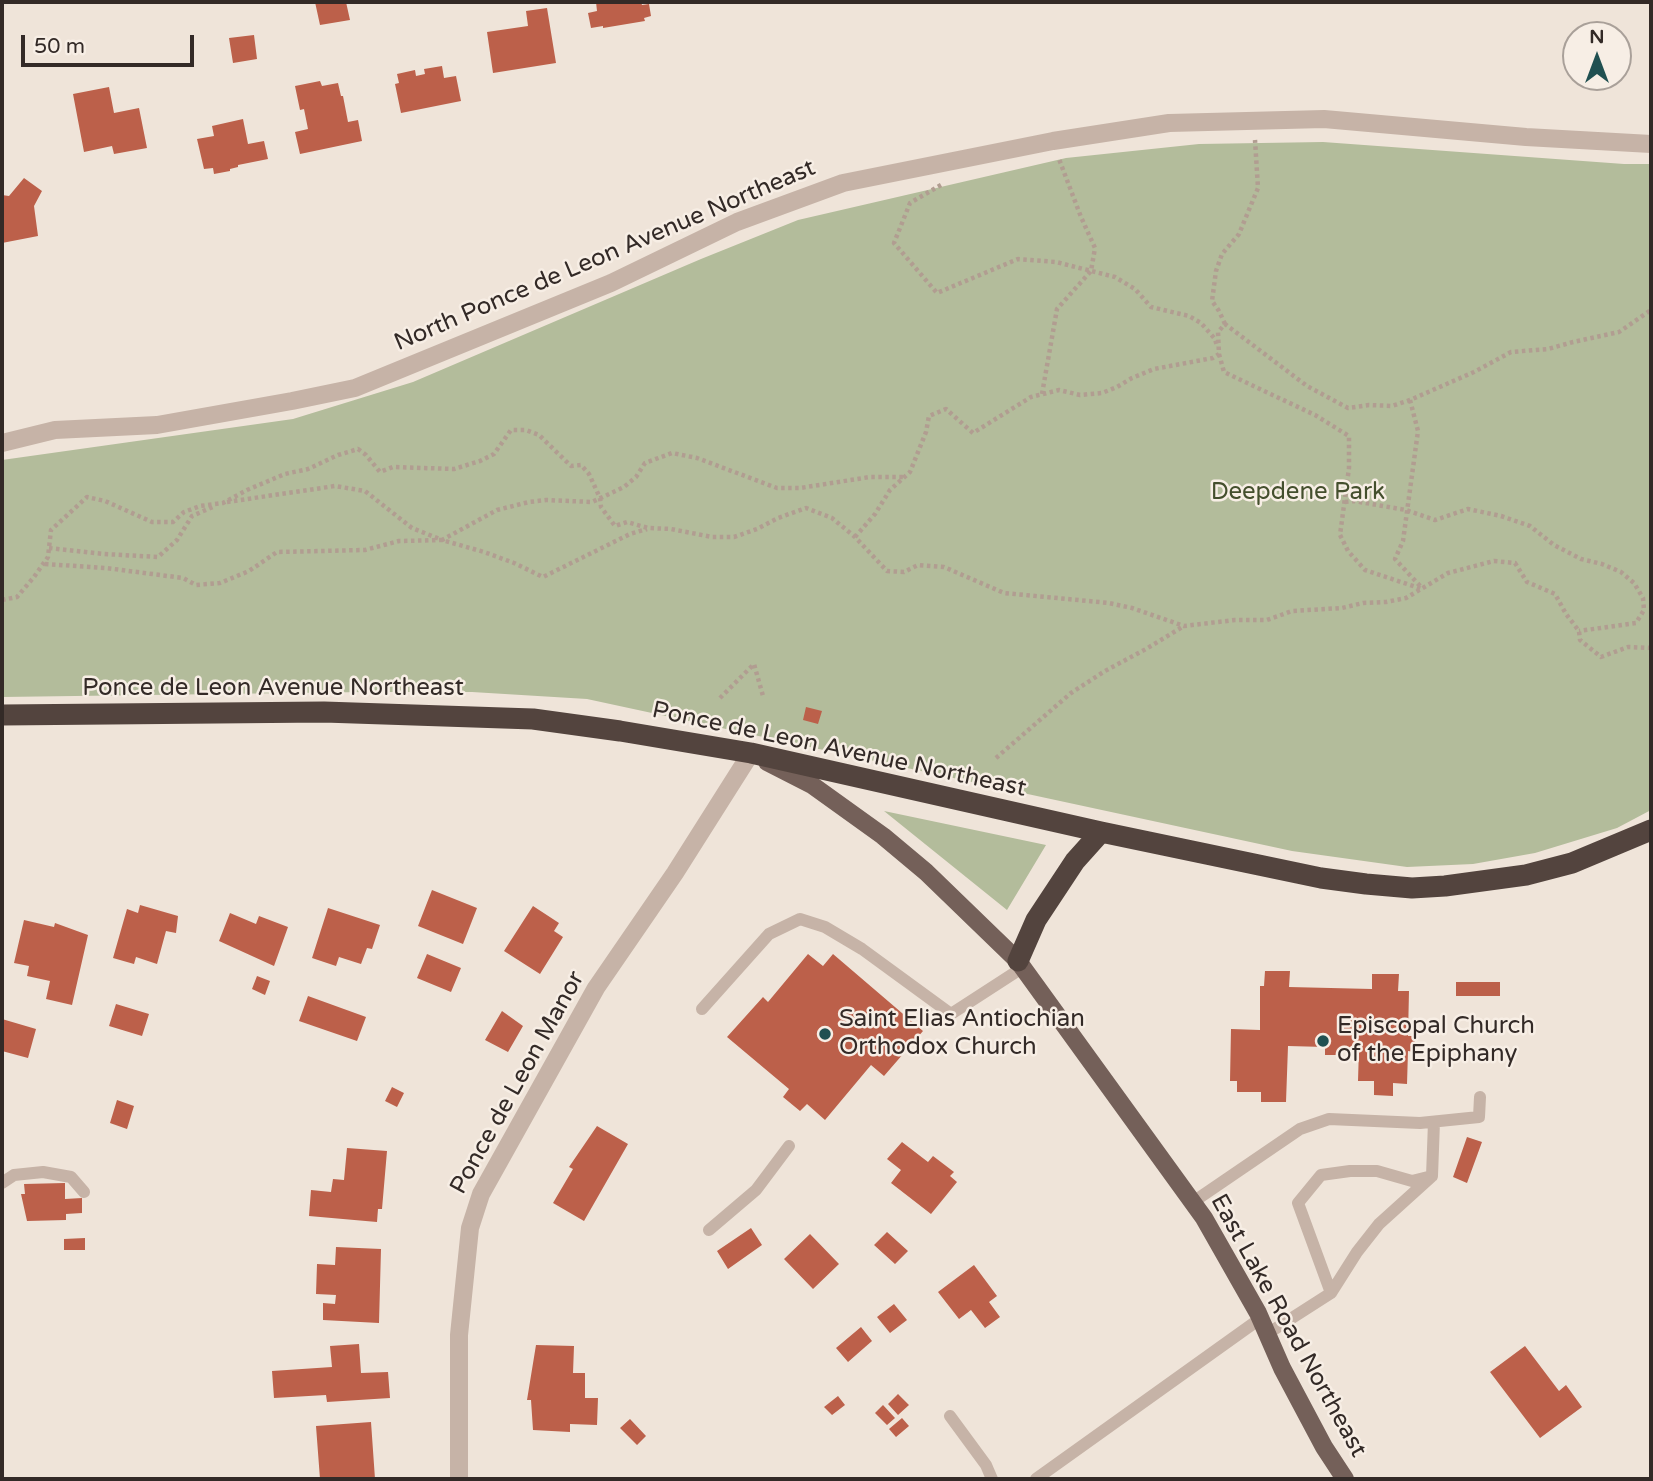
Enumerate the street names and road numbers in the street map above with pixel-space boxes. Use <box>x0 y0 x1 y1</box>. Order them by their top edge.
street label: North Ponce de Leon Avenue Northeast <box>390 154 820 358</box>
street label: Ponce de Leon Avenue Northeast <box>82 675 464 703</box>
street label: Ponce de Leon Avenue Northeast <box>649 696 1029 804</box>
street label: Ponce de Leon Manor <box>445 967 591 1199</box>
street label: East Lake Road Northeast <box>1204 1189 1372 1463</box>

